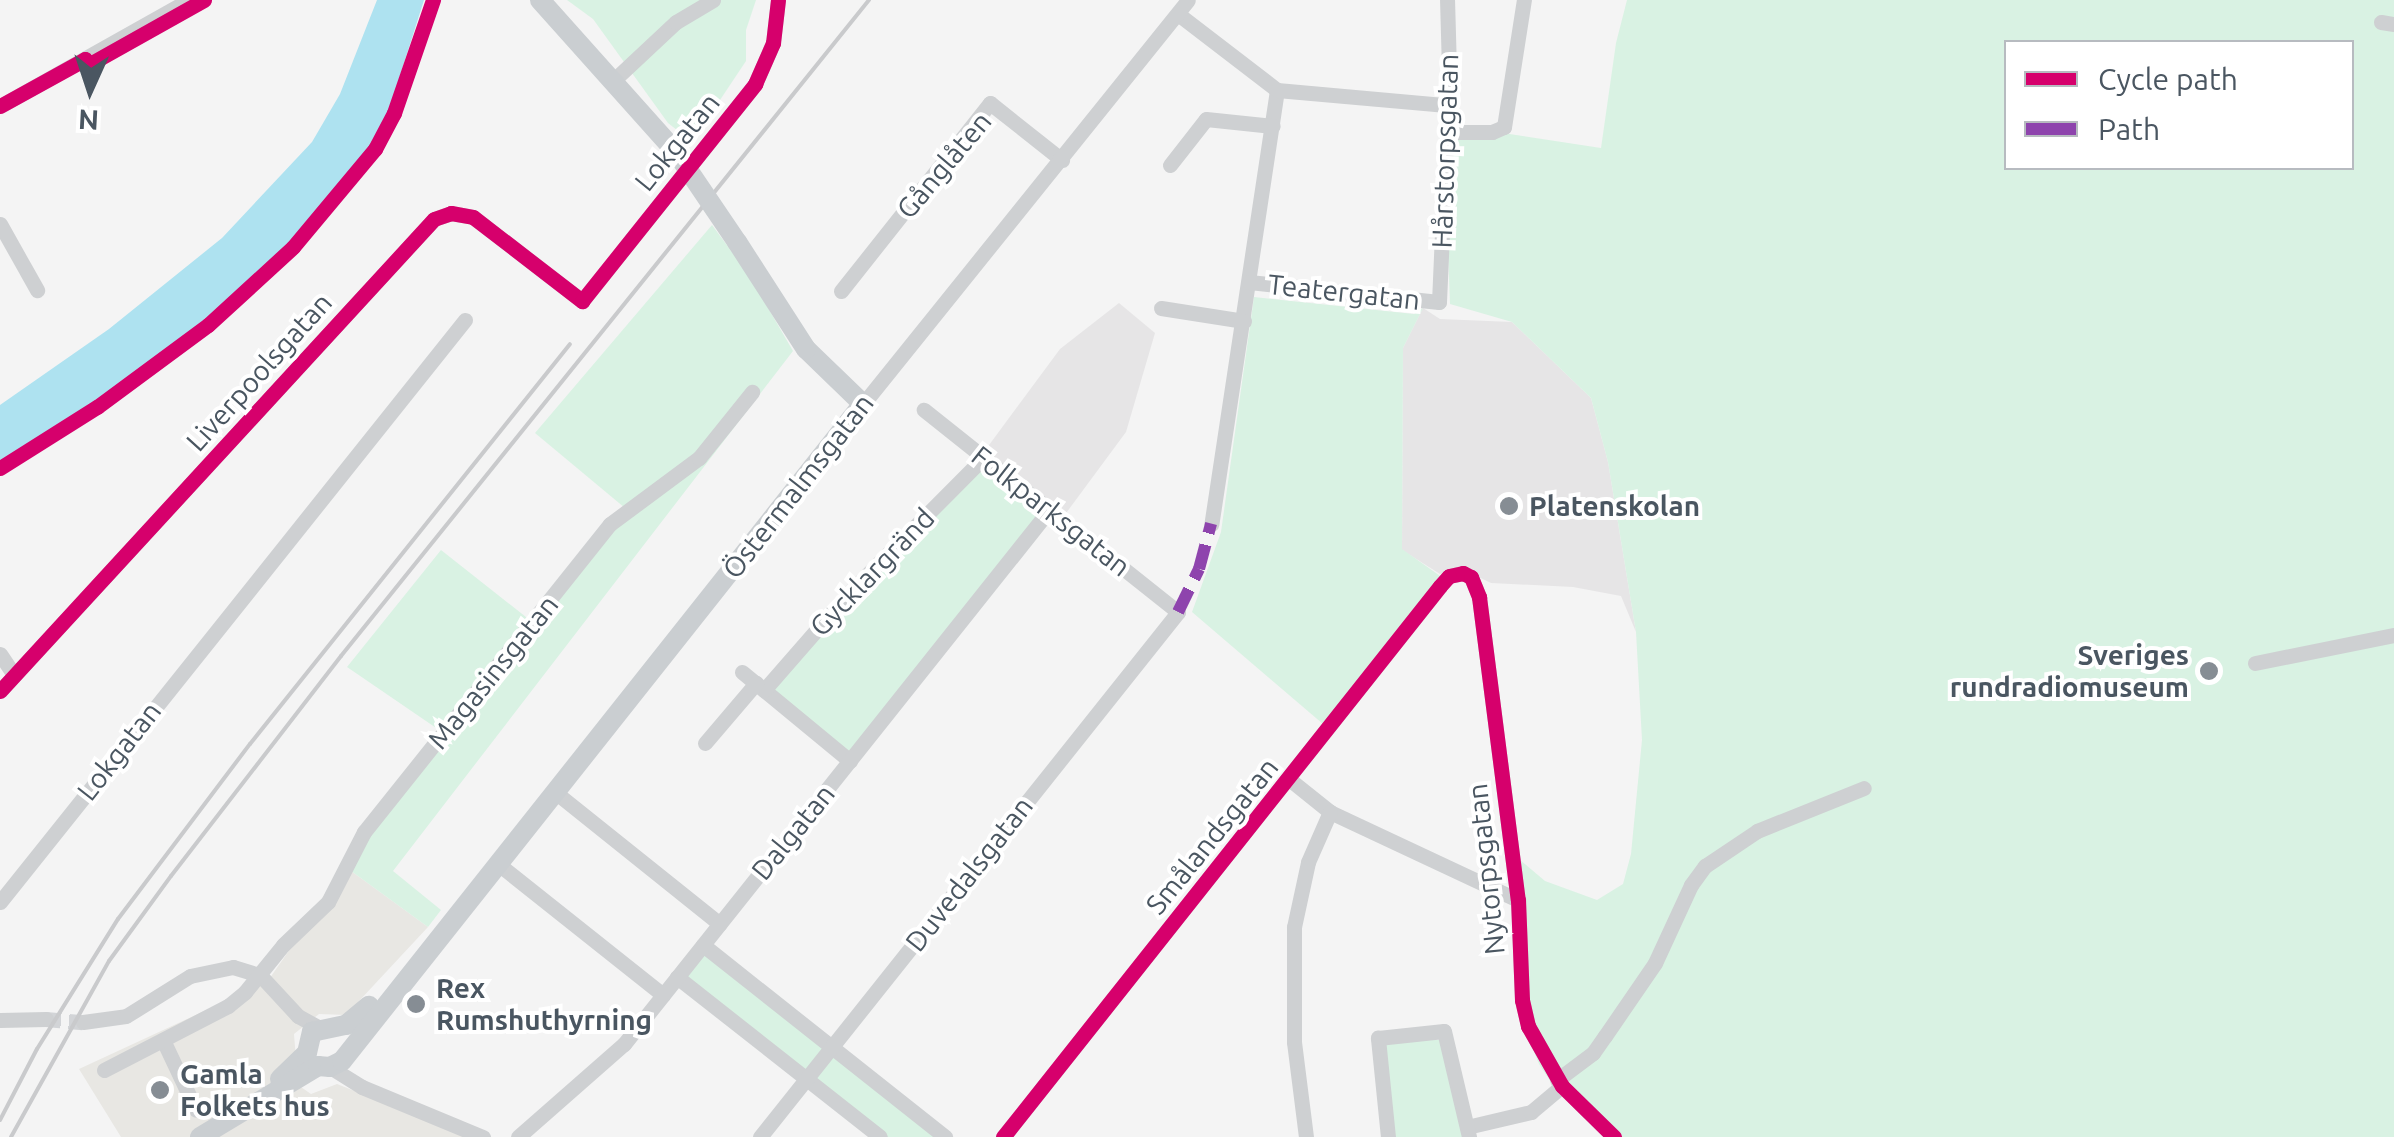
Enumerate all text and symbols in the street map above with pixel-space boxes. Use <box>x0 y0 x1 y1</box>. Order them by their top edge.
north arrow <box>40 40 140 140</box>
legend <box>2004 40 2354 170</box>
street label: Hårstorpsgatan <box>1425 53 1465 249</box>
text: Cycle path <box>2098 62 2238 96</box>
street label: Lokgatan <box>627 86 727 198</box>
text: N <box>77 104 100 136</box>
street label: Gånglåten <box>890 105 998 225</box>
text: Path <box>2098 112 2160 146</box>
street label: Teatergatan <box>1266 267 1422 317</box>
street label: Liverpoolsgatan <box>179 286 339 458</box>
street label: Östermalmsgatan <box>716 387 880 585</box>
street label: Folkparksgatan <box>965 439 1137 583</box>
place label: Platenskolan <box>1529 489 1700 523</box>
marker: Platenskolan <box>1498 495 1520 517</box>
street label: Gycklargränd <box>803 501 941 643</box>
street label: Magasinsgatan <box>421 588 565 756</box>
place label: Sveriges rundradiomuseum <box>1950 638 2189 704</box>
marker: Sveriges rundradiomuseum <box>2198 660 2220 682</box>
street label: Lokgatan <box>70 695 168 807</box>
street label: Smålandsgatan <box>1139 751 1285 921</box>
street label: Dalgatan <box>744 777 842 887</box>
street label: Nytorpsgatan <box>1460 782 1512 956</box>
street label: Duvedalsgatan <box>898 790 1040 958</box>
place label: Rex Rumshuthyrning <box>436 971 652 1037</box>
marker: Rex Rumshuthyrning <box>405 993 427 1015</box>
place label: Gamla Folkets hus <box>180 1057 330 1123</box>
marker: Gamla Folkets hus <box>149 1079 171 1101</box>

